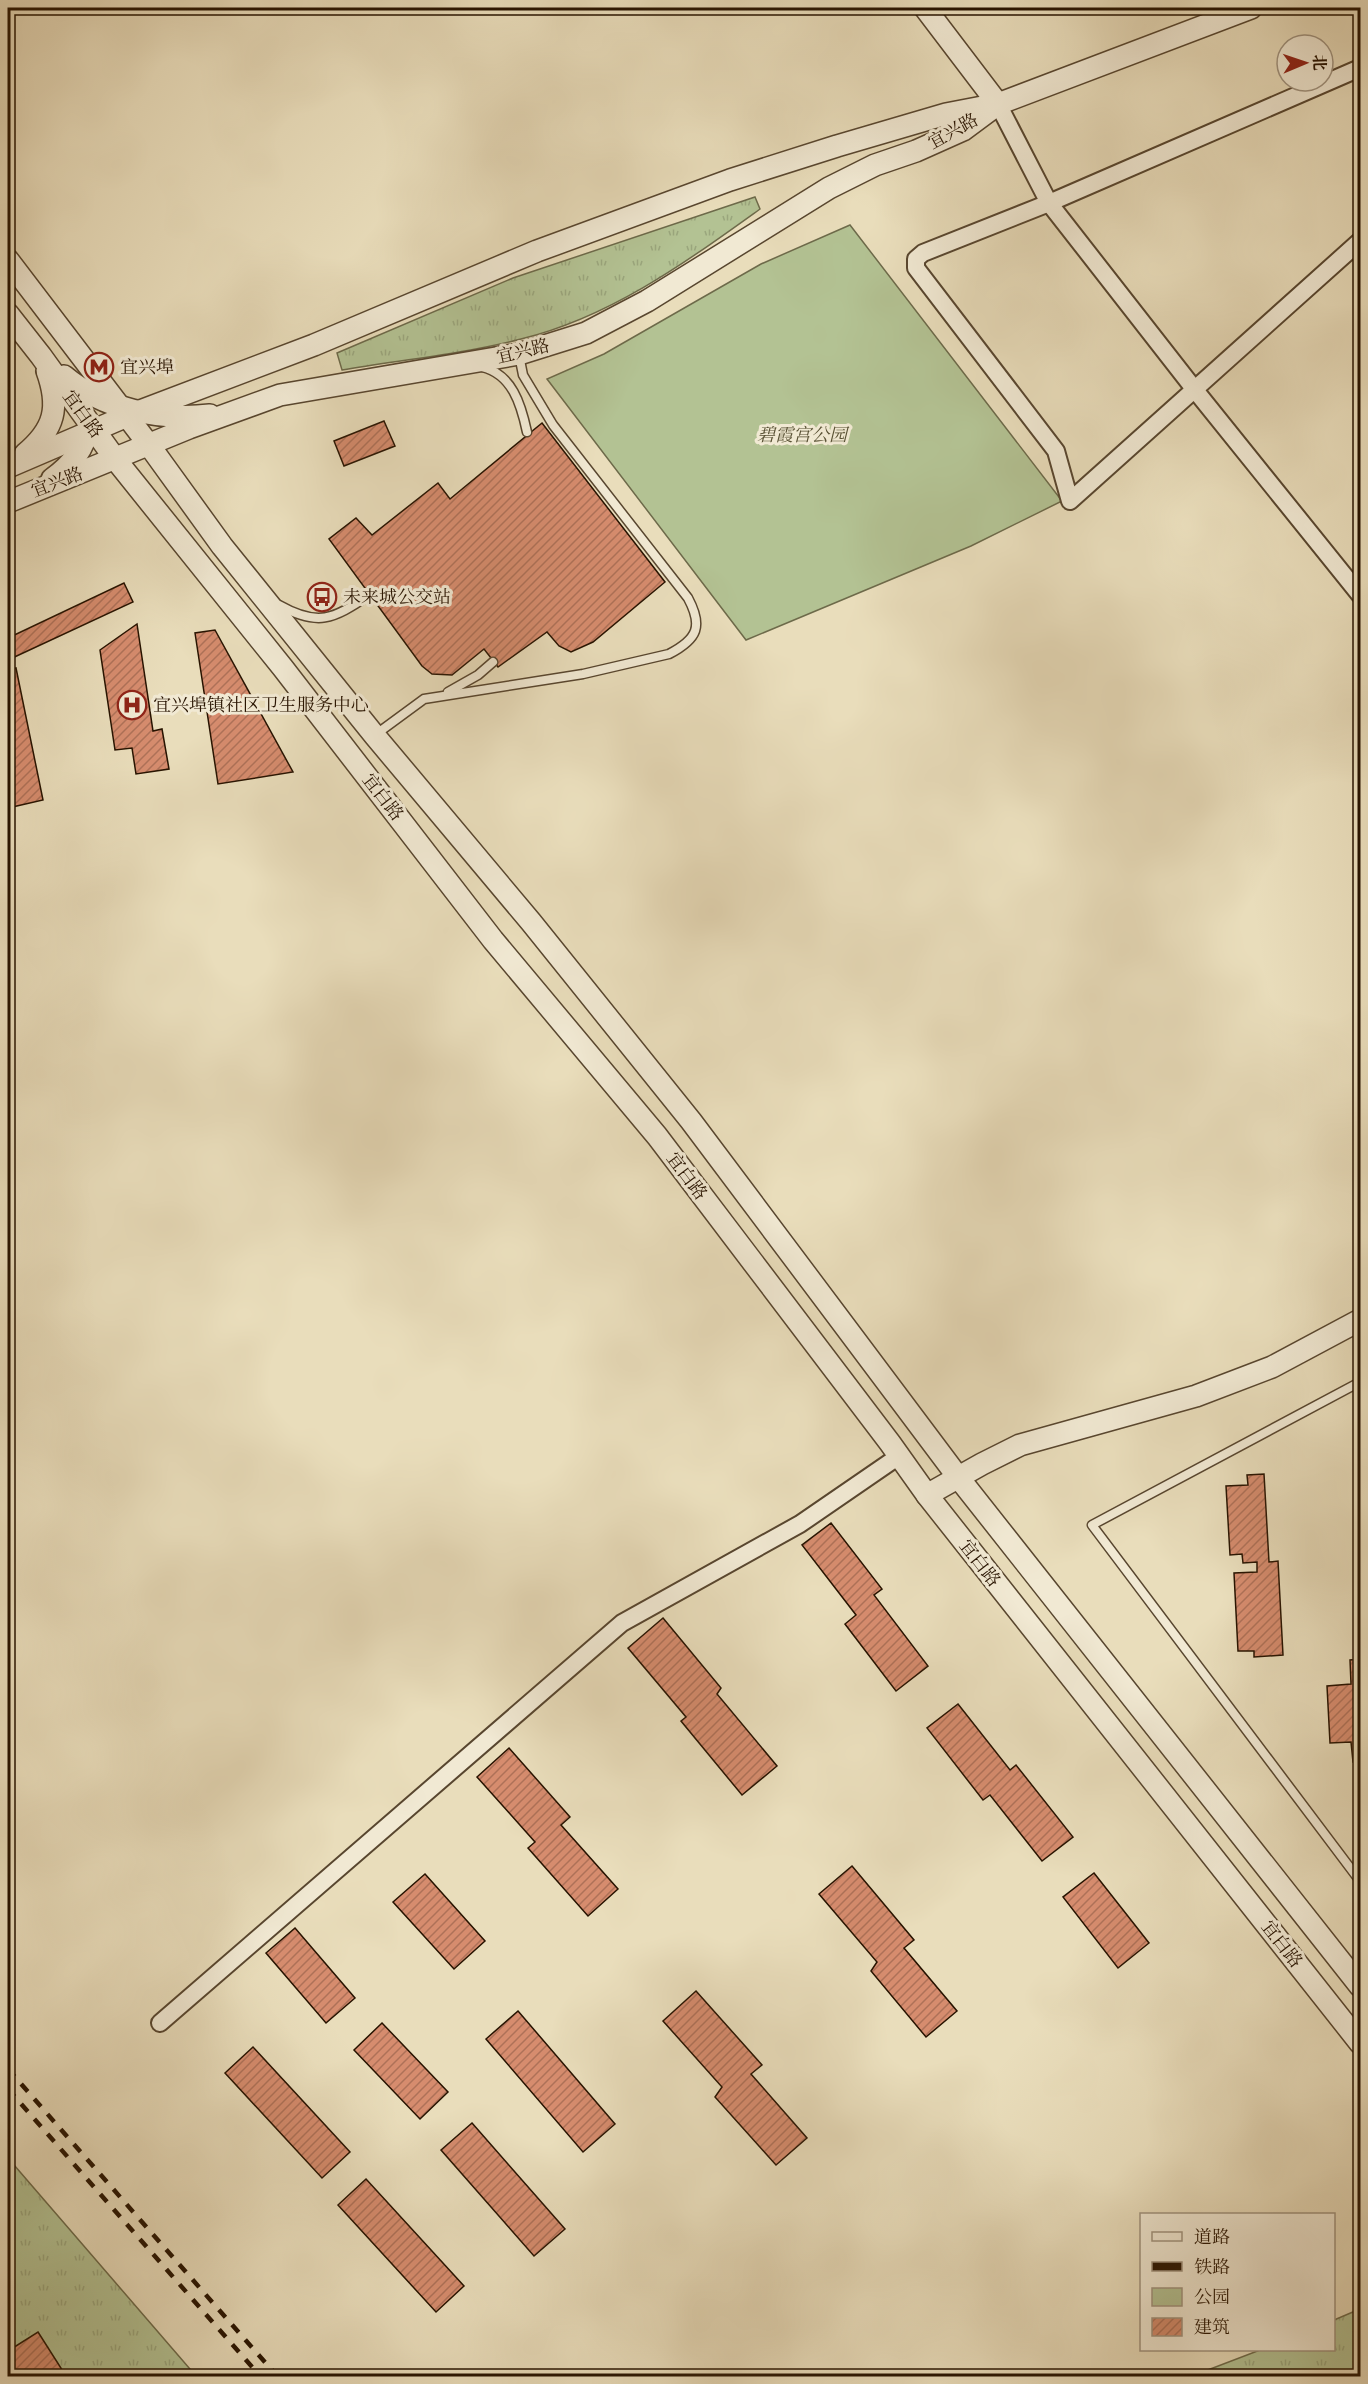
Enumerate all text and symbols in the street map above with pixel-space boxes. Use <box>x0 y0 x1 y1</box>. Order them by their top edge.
north arrow <box>1275 33 1335 93</box>
text: 北 <box>1310 54 1329 71</box>
street label: 宜兴路 <box>924 108 982 154</box>
street label: 宜兴路 <box>494 334 552 368</box>
metro station icon: 宜兴埠 <box>83 351 115 383</box>
place label: 宜兴埠 <box>120 356 174 378</box>
street label: 宜白路 <box>58 386 108 442</box>
park label: 碧霞宫公园 <box>757 424 850 446</box>
street label: 宜兴路 <box>28 462 86 502</box>
bus stop icon: 未来城公交站 <box>306 581 338 613</box>
place label: 未来城公交站 <box>343 586 451 608</box>
hospital icon: 宜兴埠镇社区卫生服务中心 <box>116 689 148 721</box>
place label: 宜兴埠镇社区卫生服务中心 <box>153 694 369 716</box>
street label: 宜白路 <box>358 769 408 825</box>
street label: 宜白路 <box>662 1148 712 1204</box>
street label: 宜白路 <box>955 1535 1005 1591</box>
street label: 宜白路 <box>1257 1916 1307 1972</box>
legend <box>1140 2213 1335 2351</box>
text: 道路 <box>1194 2226 1230 2248</box>
text: 铁路 <box>1194 2256 1230 2278</box>
text: 公园 <box>1194 2286 1230 2308</box>
text: 建筑 <box>1194 2316 1230 2338</box>

